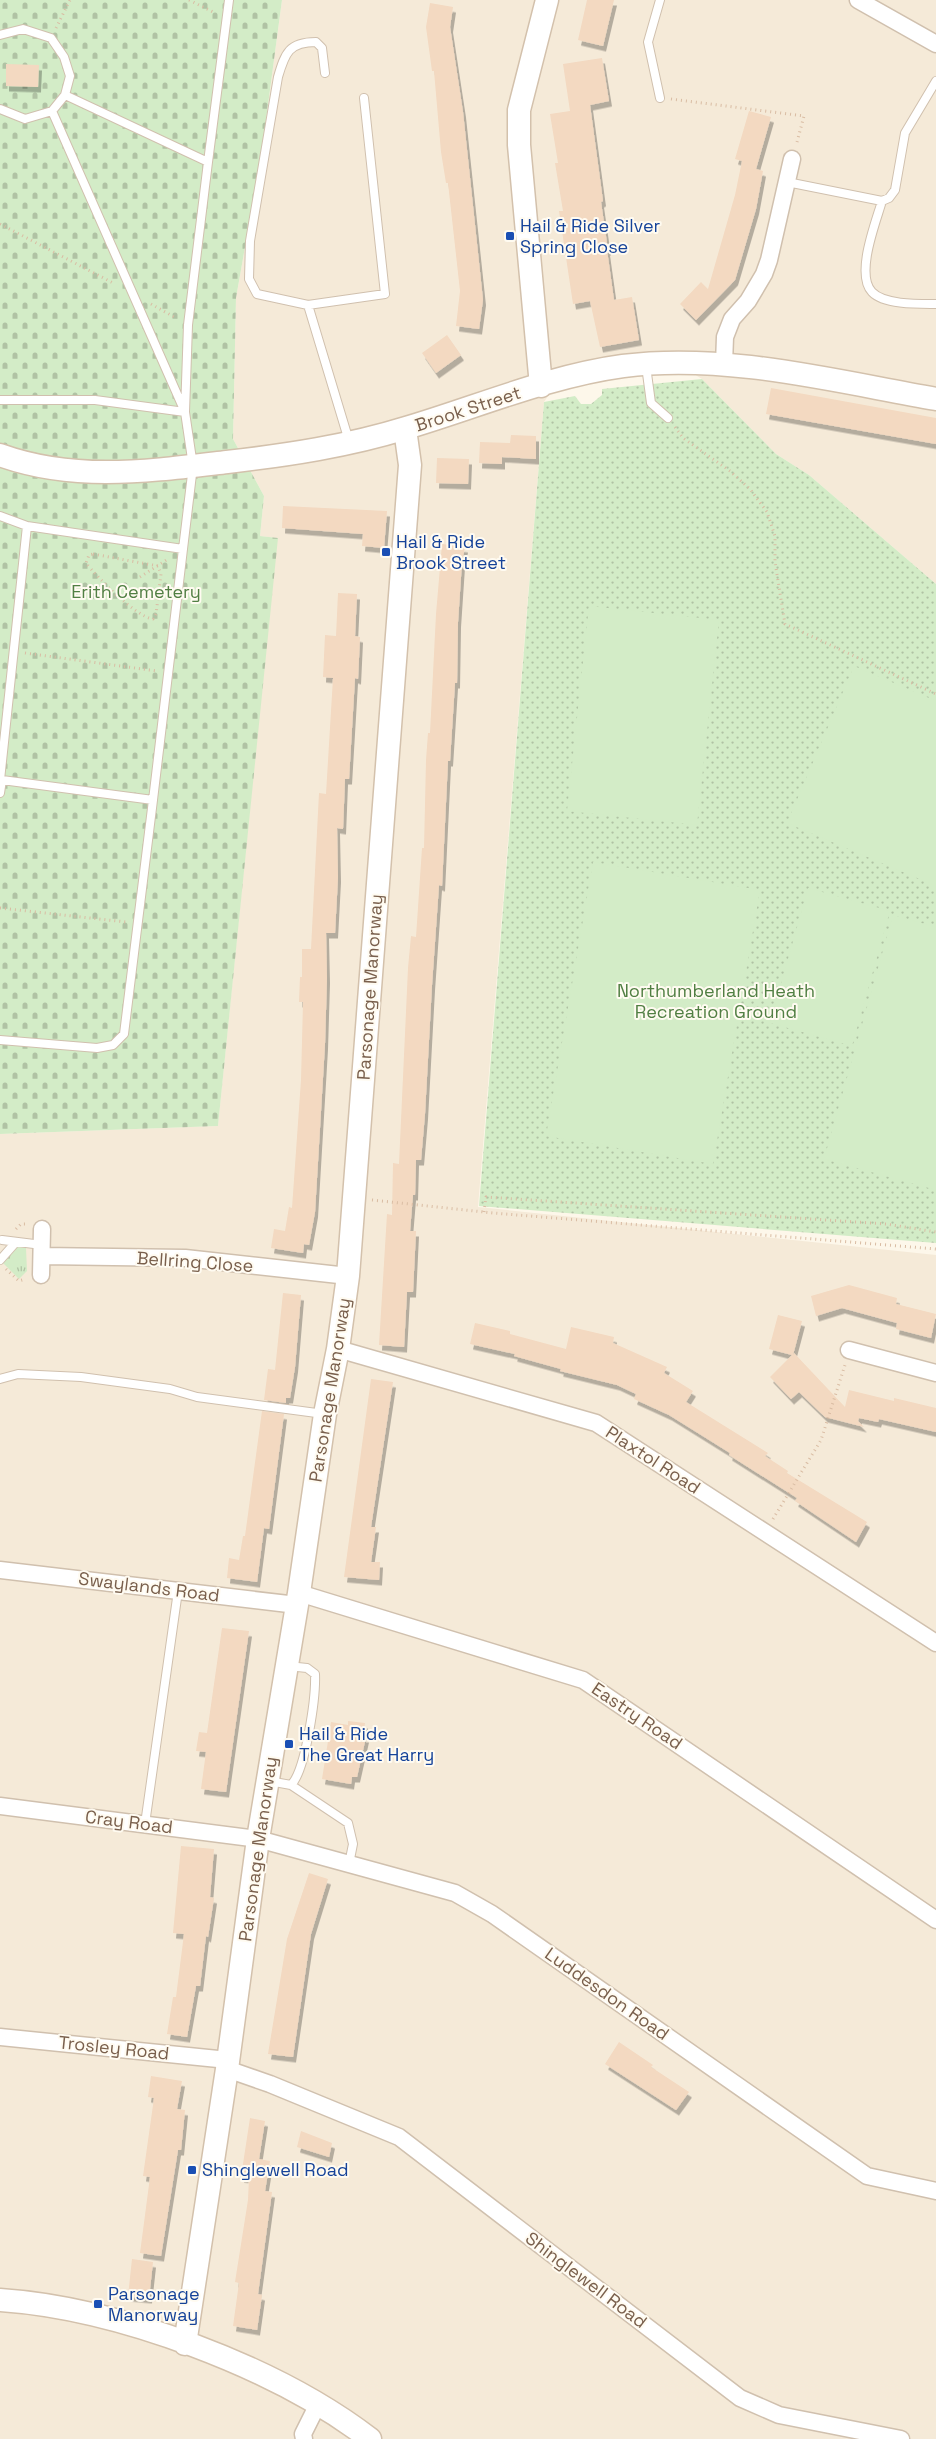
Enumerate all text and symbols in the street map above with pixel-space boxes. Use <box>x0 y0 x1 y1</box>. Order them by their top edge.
place label: Hail & Ride Silver Spring Close <box>520 214 661 258</box>
marker: Hail & Ride Silver Spring Close <box>504 230 516 242</box>
street label: Brook Street <box>412 381 524 436</box>
place label: Hail & Ride Brook Street <box>396 530 506 574</box>
marker: Hail & Ride Brook Street <box>380 546 392 558</box>
park label: Erith Cemetery <box>71 580 201 603</box>
street label: Parsonage Manorway <box>352 893 387 1081</box>
park label: Northumberland Heath Recreation Ground <box>617 979 815 1023</box>
street label: Bellring Close <box>136 1246 254 1277</box>
street label: Parsonage Manorway <box>304 1296 355 1484</box>
street label: Plaxtol Road <box>601 1420 705 1499</box>
street label: Swaylands Road <box>77 1566 221 1607</box>
street label: Eastry Road <box>587 1677 687 1754</box>
place label: Hail & Ride The Great Harry <box>299 1722 434 1766</box>
marker: Hail & Ride The Great Harry <box>283 1738 295 1750</box>
street label: Parsonage Manorway <box>233 1755 282 1943</box>
street label: Cray Road <box>84 1805 174 1838</box>
street label: Luddesdon Road <box>541 1942 674 2045</box>
street label: Trosley Road <box>58 2030 171 2065</box>
place label: Shinglewell Road <box>202 2158 348 2181</box>
marker: Shinglewell Road <box>186 2164 198 2176</box>
street label: Shinglewell Road <box>521 2226 652 2333</box>
place label: Parsonage Manorway <box>108 2282 200 2326</box>
marker: Parsonage Manorway <box>92 2298 104 2310</box>

